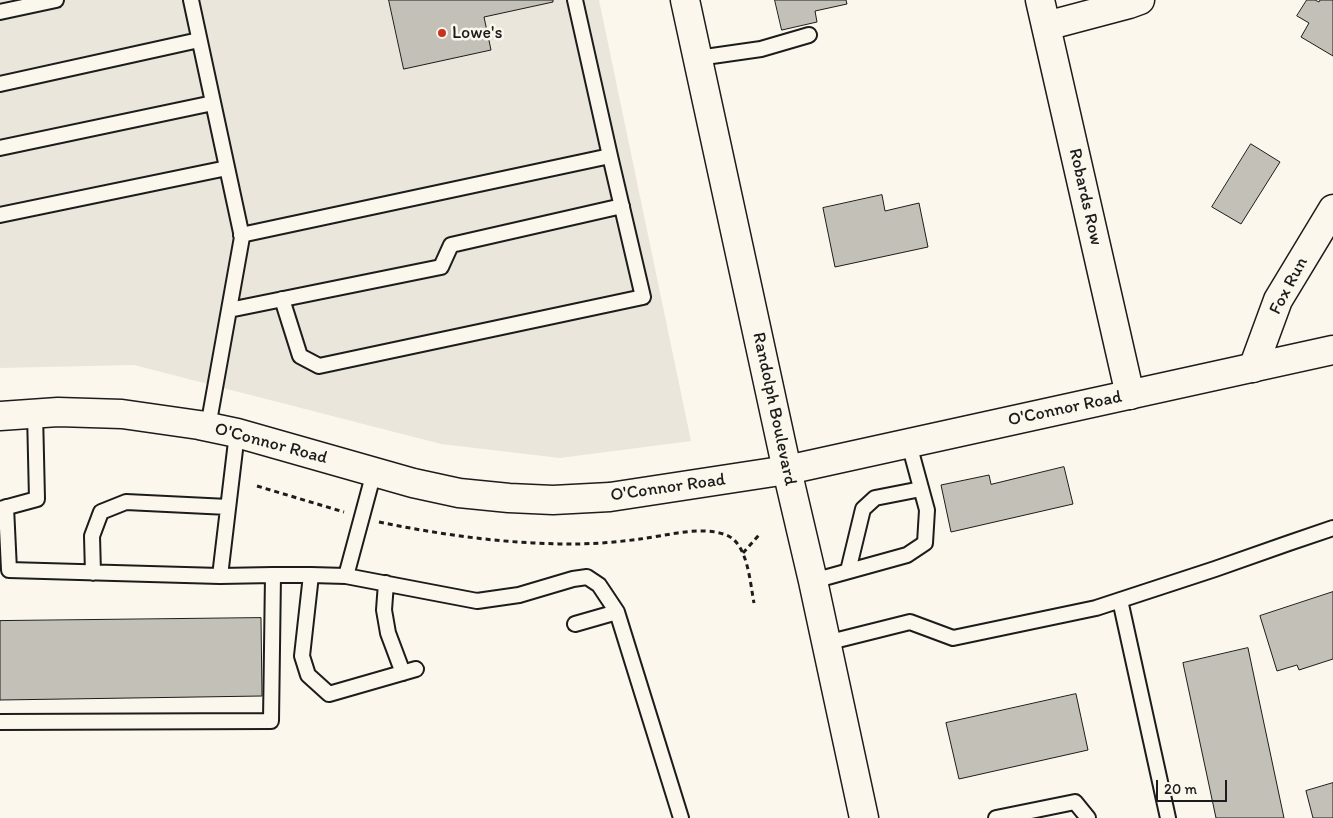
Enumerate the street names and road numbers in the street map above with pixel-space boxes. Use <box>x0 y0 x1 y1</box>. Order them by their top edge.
street label: Robards Row <box>1063 146 1107 248</box>
street label: Fox Run <box>1265 254 1313 318</box>
street label: Randolph Boulevard <box>747 330 801 488</box>
street label: O'Connor Road <box>1006 386 1124 432</box>
street label: O'Connor Road <box>212 419 330 469</box>
street label: O'Connor Road <box>609 469 727 507</box>

